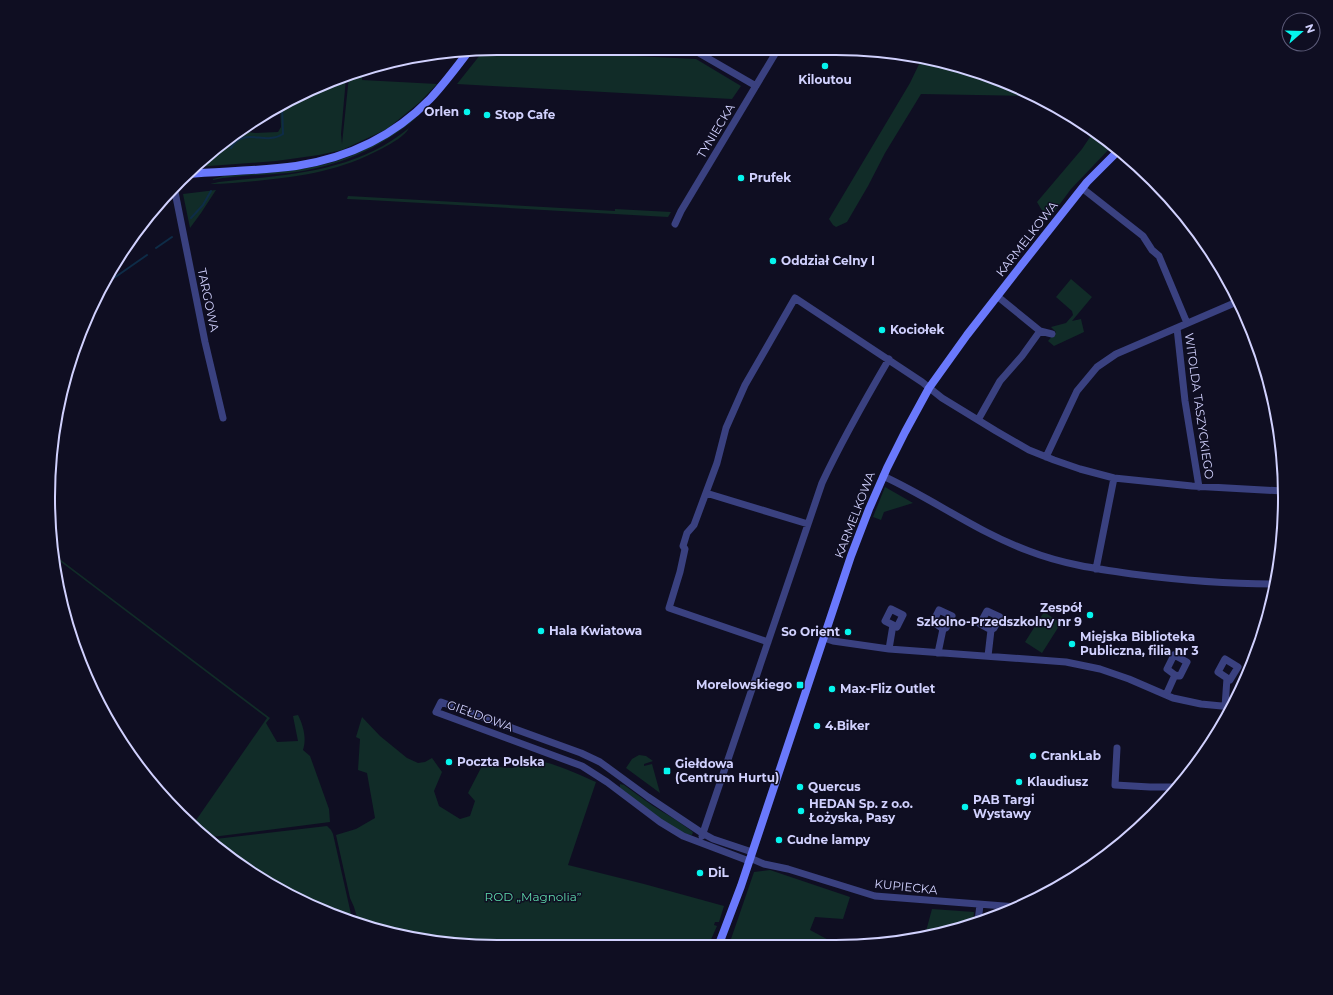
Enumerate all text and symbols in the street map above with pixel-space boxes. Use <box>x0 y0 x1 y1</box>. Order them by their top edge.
north arrow <box>1281 12 1321 52</box>
text: N <box>1302 22 1318 35</box>
marker: Kiloutou <box>820 61 830 71</box>
place label: Kiloutou <box>798 72 852 87</box>
street label: TYNIECKA <box>693 100 738 161</box>
place label: Orlen <box>424 104 459 119</box>
marker: Orlen <box>462 107 472 117</box>
place label: Stop Cafe <box>495 107 556 122</box>
marker: Stop Cafe <box>482 110 492 120</box>
place label: Prufek <box>749 170 791 185</box>
marker: Prufek <box>736 173 746 183</box>
street label: KARMELKOWA <box>993 198 1061 279</box>
place label: Oddział Celny I <box>781 253 875 268</box>
marker: Oddział Celny I <box>768 256 778 266</box>
street label: TARGOWA <box>194 267 223 333</box>
place label: Kociołek <box>890 322 945 337</box>
marker: Kociołek <box>877 325 887 335</box>
street label: WITOLDA TASZYCKIEGO <box>1182 332 1217 480</box>
street label: KARMELKOWA <box>831 469 878 560</box>
place label: Zespół Szkolno-Przedszkolny nr 9 <box>916 600 1083 629</box>
marker: Zespół Szkolno-Przedszkolny nr 9 <box>1085 610 1095 620</box>
place label: Hala Kwiatowa <box>549 623 642 638</box>
place label: So Orient <box>781 624 841 639</box>
marker: Hala Kwiatowa <box>536 626 546 636</box>
marker: So Orient <box>843 627 853 637</box>
place label: Miejska Biblioteka Publiczna, filia nr 3 <box>1080 629 1199 658</box>
marker: Miejska Biblioteka Publiczna, filia nr 3 <box>1067 639 1077 649</box>
place label: Morelowskiego <box>696 677 792 692</box>
marker: Morelowskiego <box>795 680 805 690</box>
place label: Max-Fliz Outlet <box>840 681 936 696</box>
marker: Max-Fliz Outlet <box>827 684 837 694</box>
street label: GIEŁDOWA <box>445 697 516 735</box>
place label: 4.Biker <box>825 718 870 733</box>
marker: 4.Biker <box>812 721 822 731</box>
place label: CrankLab <box>1041 748 1101 763</box>
marker: CrankLab <box>1028 751 1038 761</box>
place label: Poczta Polska <box>457 754 545 769</box>
place label: Giełdowa (Centrum Hurtu) <box>675 756 779 785</box>
marker: Poczta Polska <box>444 757 454 767</box>
marker: Giełdowa (Centrum Hurtu) <box>662 766 672 776</box>
place label: Klaudiusz <box>1027 774 1089 789</box>
marker: Klaudiusz <box>1014 777 1024 787</box>
place label: Quercus <box>808 779 861 794</box>
marker: Quercus <box>795 782 805 792</box>
place label: PAB Targi Wystawy <box>973 792 1035 821</box>
place label: HEDAN Sp. z o.o. Łożyska, Pasy <box>808 796 913 825</box>
marker: PAB Targi Wystawy <box>960 802 970 812</box>
marker: HEDAN Sp. z o.o. Łożyska, Pasy <box>796 806 806 816</box>
place label: Cudne lampy <box>787 832 871 847</box>
marker: Cudne lampy <box>774 835 784 845</box>
place label: DiL <box>708 865 730 880</box>
marker: DiL <box>695 868 705 878</box>
street label: KUPIECKA <box>874 876 939 897</box>
park label: ROD „Magnolia” <box>485 889 581 904</box>

